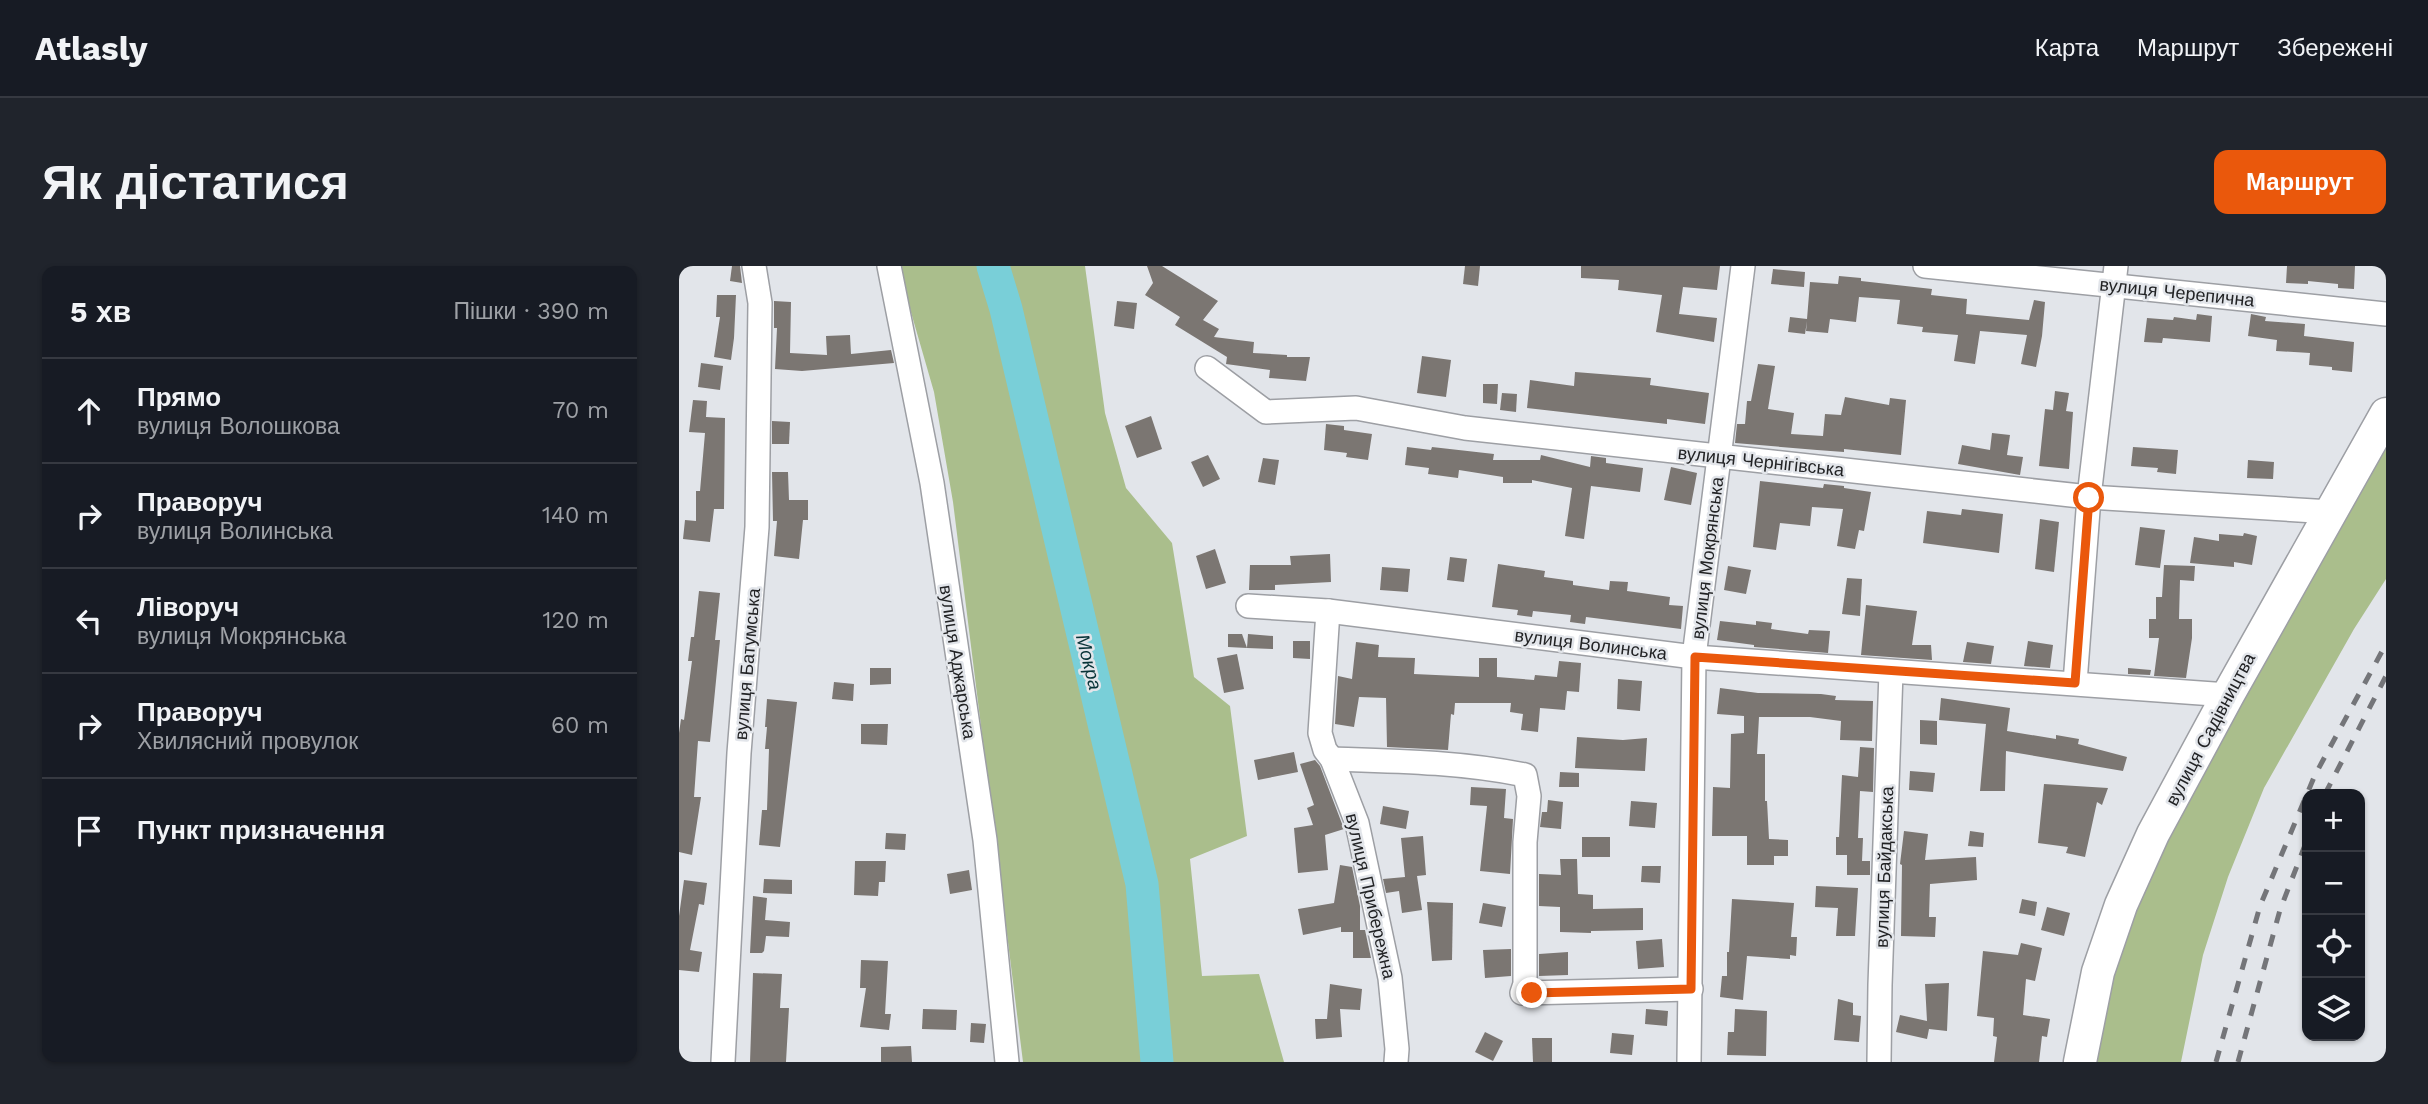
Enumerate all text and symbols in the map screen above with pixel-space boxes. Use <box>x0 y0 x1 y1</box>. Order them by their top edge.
text: Atlasly <box>35 29 147 68</box>
text: Карта <box>2035 34 2099 62</box>
text: Маршрут <box>2137 34 2239 62</box>
text: Збережені <box>2277 34 2393 62</box>
button: Маршрут <box>2214 150 2386 214</box>
text: Як дістатися <box>42 153 349 211</box>
street label: вулиця Черепична <box>2098 273 2256 311</box>
text: 5 хв <box>70 294 131 329</box>
text: Пішки · 390 m <box>453 298 609 325</box>
text: Прямо <box>137 382 221 412</box>
icon: ahead <box>70 392 108 430</box>
text: 70 m <box>552 397 609 424</box>
text: вулиця Волошкова <box>137 413 340 440</box>
street label: вулиця Чернігівська <box>1677 442 1846 480</box>
street label: вулиця Мокрянська <box>1687 474 1728 641</box>
route start <box>2073 482 2104 513</box>
text: Праворуч <box>137 487 263 517</box>
icon: right <box>70 497 108 535</box>
text: 140 m <box>542 502 609 529</box>
text: вулиця Волинська <box>137 518 333 545</box>
street label: вулиця Аджарська <box>935 583 981 742</box>
street label: вулиця Батумська <box>730 586 764 741</box>
text: Ліворуч <box>137 592 239 622</box>
icon: left <box>70 602 108 640</box>
text: 120 m <box>543 607 609 634</box>
text: вулиця Мокрянська <box>137 623 346 650</box>
street label: вулиця Волинська <box>1514 624 1669 664</box>
water label: Мокра <box>1071 632 1107 692</box>
street label: вулиця Садівництва <box>2161 648 2260 809</box>
text: Праворуч <box>137 697 263 727</box>
icon: right <box>70 707 108 745</box>
text: 60 m <box>551 712 609 739</box>
text: Хвилясний провулок <box>137 728 358 755</box>
street label: вулиця Байдакська <box>1871 785 1897 948</box>
map controls <box>2302 789 2365 1041</box>
button: + <box>2302 789 2365 852</box>
street label: вулиця Прибережна <box>1342 811 1401 982</box>
icon: arrive <box>70 812 108 850</box>
text: Пункт призначення <box>137 815 385 845</box>
button: − <box>2302 852 2365 915</box>
button: locate <box>2302 915 2365 978</box>
route end <box>1516 977 1547 1008</box>
button: layers <box>2302 978 2365 1041</box>

